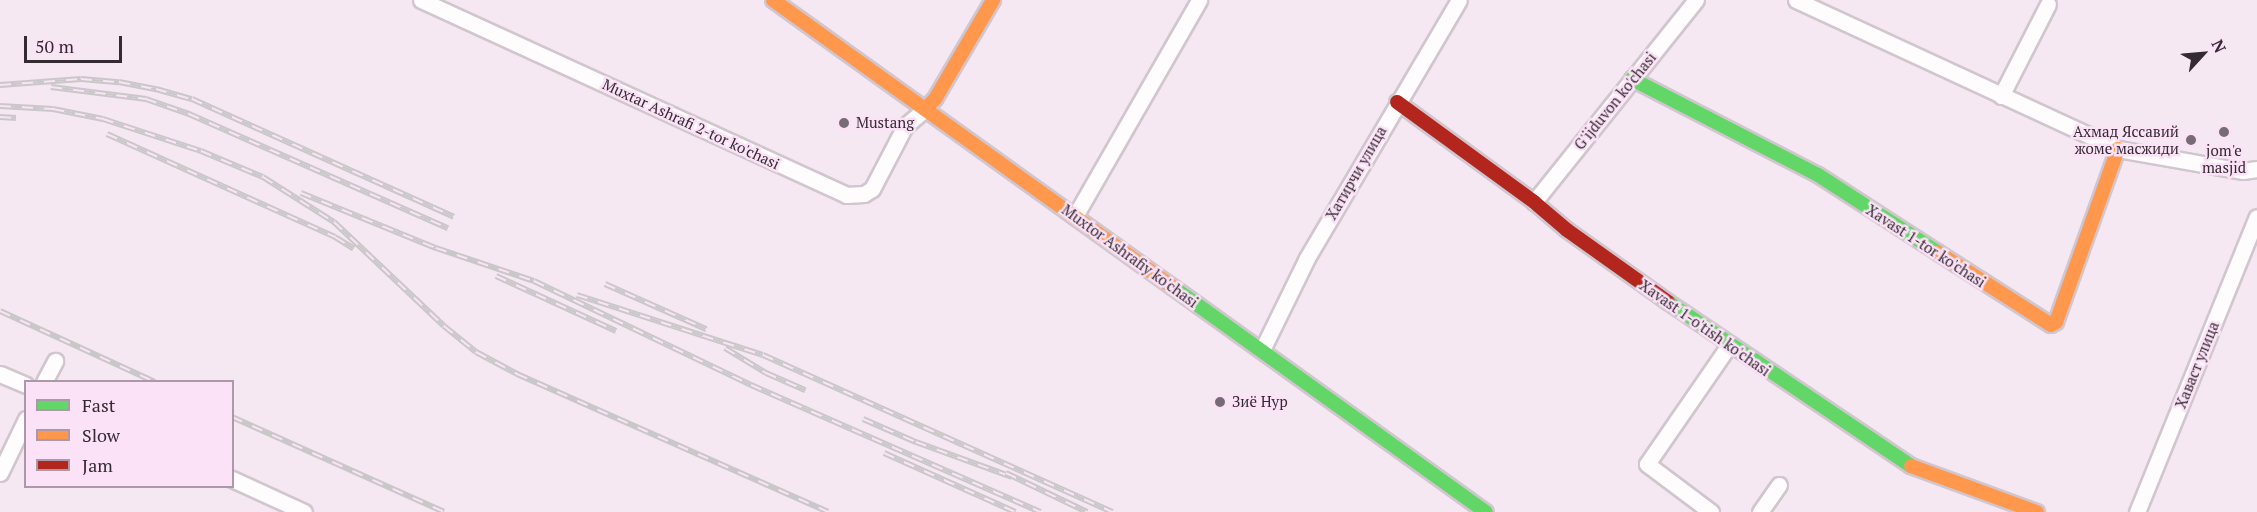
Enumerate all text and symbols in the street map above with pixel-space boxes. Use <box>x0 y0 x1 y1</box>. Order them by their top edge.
scale bar <box>27 24 124 62</box>
north arrow <box>2173 24 2233 84</box>
text: 50 m <box>35 34 74 58</box>
text: N <box>2207 36 2232 56</box>
street label: G'ijduvon ko'chasi <box>1570 49 1660 153</box>
street label: Muxtar Ashrafi 2-tor ko'chasi <box>600 75 782 173</box>
place label: Mustang <box>856 114 914 132</box>
marker: Mustang <box>837 116 851 130</box>
place label: Ахмад Яссавий жоме масжиди <box>2073 122 2179 157</box>
street label: Хатирчи улица <box>1322 123 1390 223</box>
marker: jom'e masjid <box>2217 125 2231 139</box>
marker: Ахмад Яссавий жоме масжиди <box>2184 133 2198 147</box>
place label: jom'e masjid <box>2202 141 2246 176</box>
street label: Muxtor Ashrafiy ko'chasi <box>1058 200 1202 312</box>
street label: Xavast 1-tor ko'chasi <box>1863 201 1989 291</box>
street label: Xavast 1-o'tish ko'chasi <box>1636 276 1774 380</box>
street label: Хаваст улица <box>2171 319 2223 411</box>
legend <box>24 380 234 488</box>
text: Fast <box>82 393 115 417</box>
place label: Зиё Нур <box>1232 393 1288 411</box>
marker: Зиё Нур <box>1213 395 1227 409</box>
text: Slow <box>82 423 120 447</box>
text: Jam <box>82 453 113 477</box>

